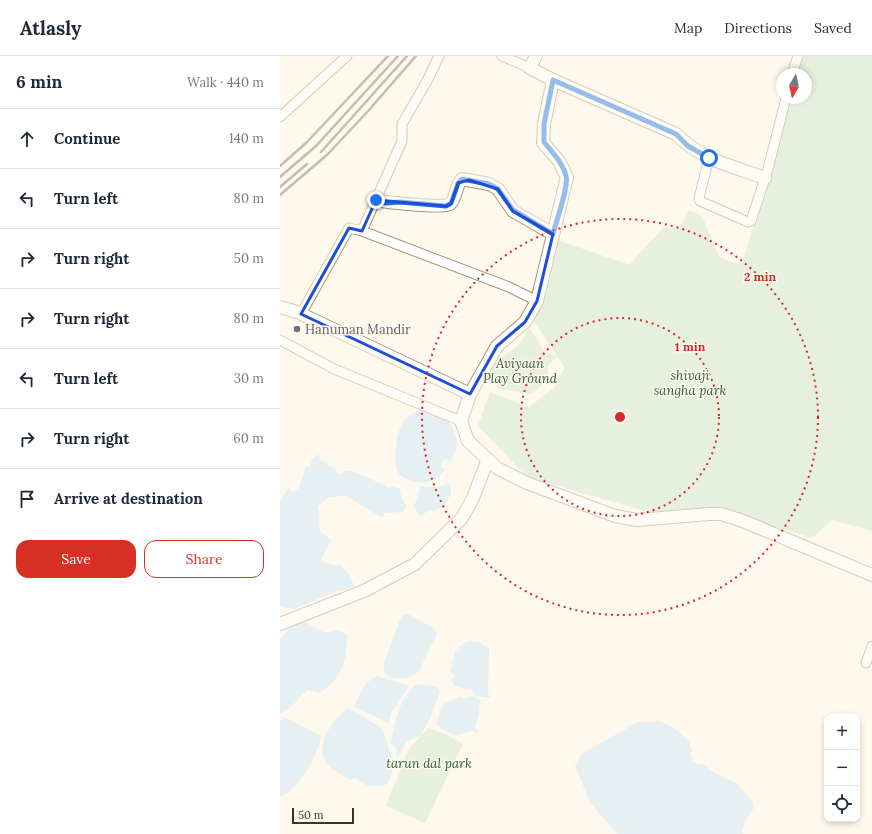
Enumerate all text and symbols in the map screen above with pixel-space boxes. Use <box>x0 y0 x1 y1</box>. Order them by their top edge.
text: Atlasly <box>20 16 81 40</box>
text: Map <box>674 19 702 37</box>
text: Directions <box>724 19 792 37</box>
text: Saved <box>814 19 852 37</box>
north arrow <box>776 68 812 104</box>
text: 6 min <box>16 71 62 93</box>
text: Walk · 440 m <box>187 74 264 91</box>
icon: ahead <box>16 128 38 150</box>
text: Continue <box>54 129 120 148</box>
text: 140 m <box>229 130 264 147</box>
route start <box>700 149 718 167</box>
icon: left <box>16 188 38 210</box>
text: Turn left <box>54 189 118 208</box>
text: 80 m <box>234 190 264 207</box>
route end <box>367 191 385 209</box>
icon: right <box>16 248 38 270</box>
text: Turn right <box>54 249 130 268</box>
text: 50 m <box>234 250 264 267</box>
text: 2 min <box>744 269 776 284</box>
icon: right <box>16 308 38 330</box>
text: Turn right <box>54 309 130 328</box>
text: 80 m <box>234 310 264 327</box>
place label: Hanuman Mandir <box>305 321 411 338</box>
marker: Hanuman Mandir <box>292 324 302 334</box>
text: 1 min <box>675 339 706 354</box>
park label: Aviyaan Play Ground <box>483 355 558 387</box>
park label: shivaji sangha park <box>654 367 727 399</box>
icon: left <box>16 368 38 390</box>
text: Turn left <box>54 369 118 388</box>
text: 30 m <box>234 370 264 387</box>
centre of rings <box>613 410 627 424</box>
icon: right <box>16 428 38 450</box>
text: Turn right <box>54 429 130 448</box>
text: 60 m <box>233 430 264 447</box>
icon: arrive <box>16 488 38 510</box>
text: Arrive at destination <box>54 489 203 508</box>
button: Save <box>16 540 136 578</box>
button: Share <box>144 540 264 578</box>
map controls <box>824 714 860 822</box>
button: + <box>824 714 860 750</box>
button: − <box>824 750 860 786</box>
park label: tarun dal park <box>386 755 472 772</box>
button: locate <box>824 786 860 822</box>
scale bar <box>292 806 354 825</box>
text: 50 m <box>298 808 324 822</box>

